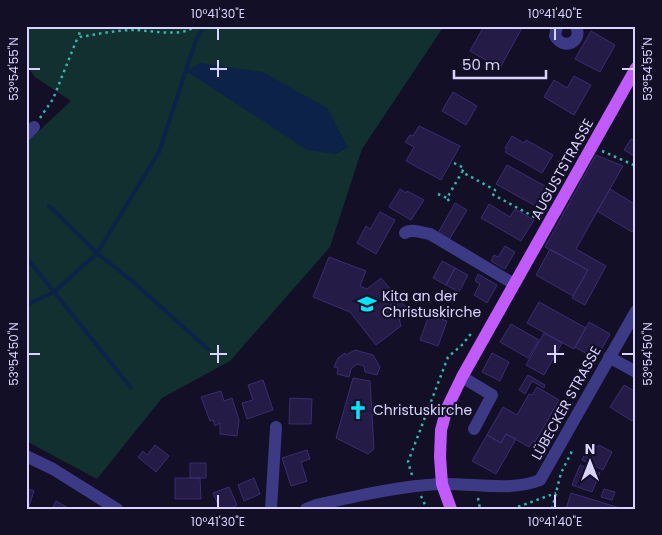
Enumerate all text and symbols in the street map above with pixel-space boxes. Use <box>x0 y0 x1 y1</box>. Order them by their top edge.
text: 10°41'30"E <box>191 5 245 22</box>
text: 10°41'40"E <box>528 5 582 22</box>
text: 53°54'55"N <box>5 37 22 101</box>
text: 53°54'55"N <box>639 37 656 101</box>
scale bar <box>454 48 547 80</box>
text: 50 m <box>462 54 500 75</box>
street label: AUGUSTSTRASSE <box>526 115 598 223</box>
place label: Kita an der Christuskirche <box>382 286 481 322</box>
school or university icon: Kita an der Christuskirche <box>356 293 378 315</box>
text: 53°54'50"N <box>5 322 22 386</box>
text: 53°54'50"N <box>639 322 656 386</box>
street label: LÜBECKER STRASSE <box>526 343 606 463</box>
church icon: Christuskirche <box>347 399 369 421</box>
place label: Christuskirche <box>373 400 472 420</box>
north arrow <box>564 438 614 488</box>
text: N <box>585 439 595 459</box>
text: 10°41'30"E <box>191 513 245 530</box>
text: 10°41'40"E <box>528 513 582 530</box>

